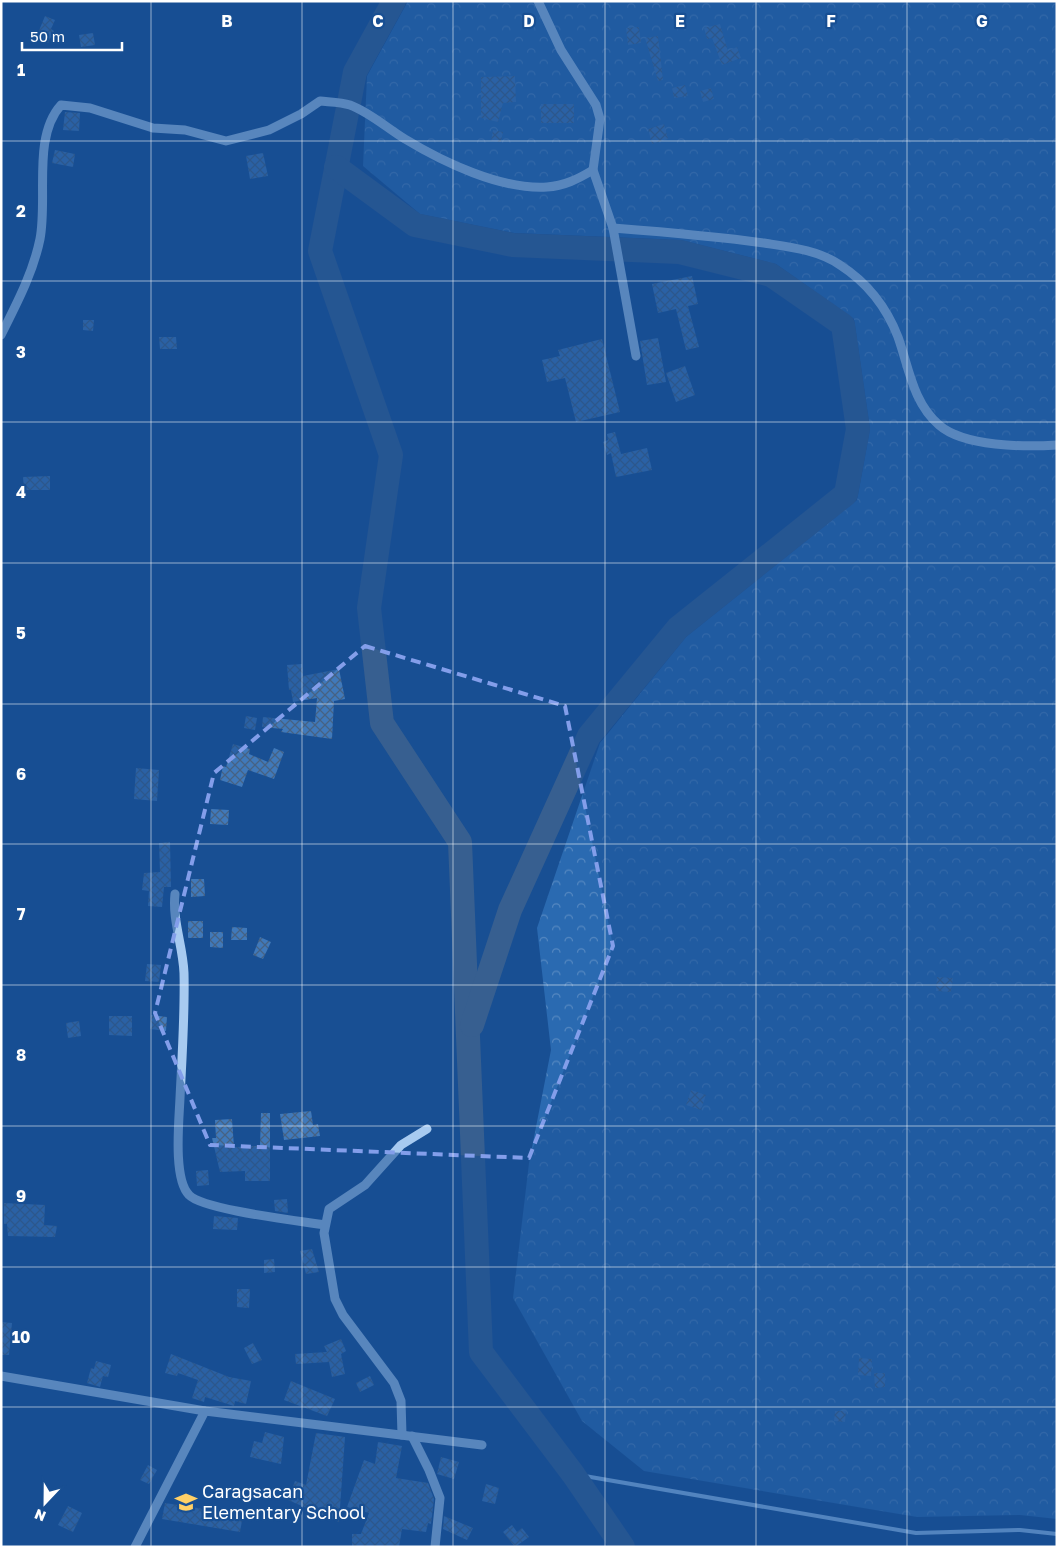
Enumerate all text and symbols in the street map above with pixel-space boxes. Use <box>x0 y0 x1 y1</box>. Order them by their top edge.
text: B <box>221 11 233 31</box>
text: C <box>372 11 384 31</box>
text: D <box>523 11 535 31</box>
text: E <box>675 11 685 31</box>
text: F <box>826 11 836 31</box>
text: G <box>976 11 988 31</box>
scale bar <box>22 20 122 52</box>
text: 50 m <box>30 27 65 45</box>
text: 1 <box>17 60 25 80</box>
text: 2 <box>16 201 26 221</box>
text: 3 <box>16 342 26 362</box>
text: 4 <box>16 482 26 502</box>
text: 5 <box>16 623 26 643</box>
text: 6 <box>16 764 26 784</box>
text: 7 <box>17 904 26 924</box>
text: 8 <box>16 1045 26 1065</box>
text: 9 <box>16 1186 26 1206</box>
text: 10 <box>12 1327 30 1347</box>
north arrow <box>20 1478 70 1528</box>
place label: Caragsacan Elementary School <box>202 1480 366 1523</box>
school or university icon: Caragsacan Elementary School <box>173 1489 199 1515</box>
text: N <box>32 1506 48 1525</box>

